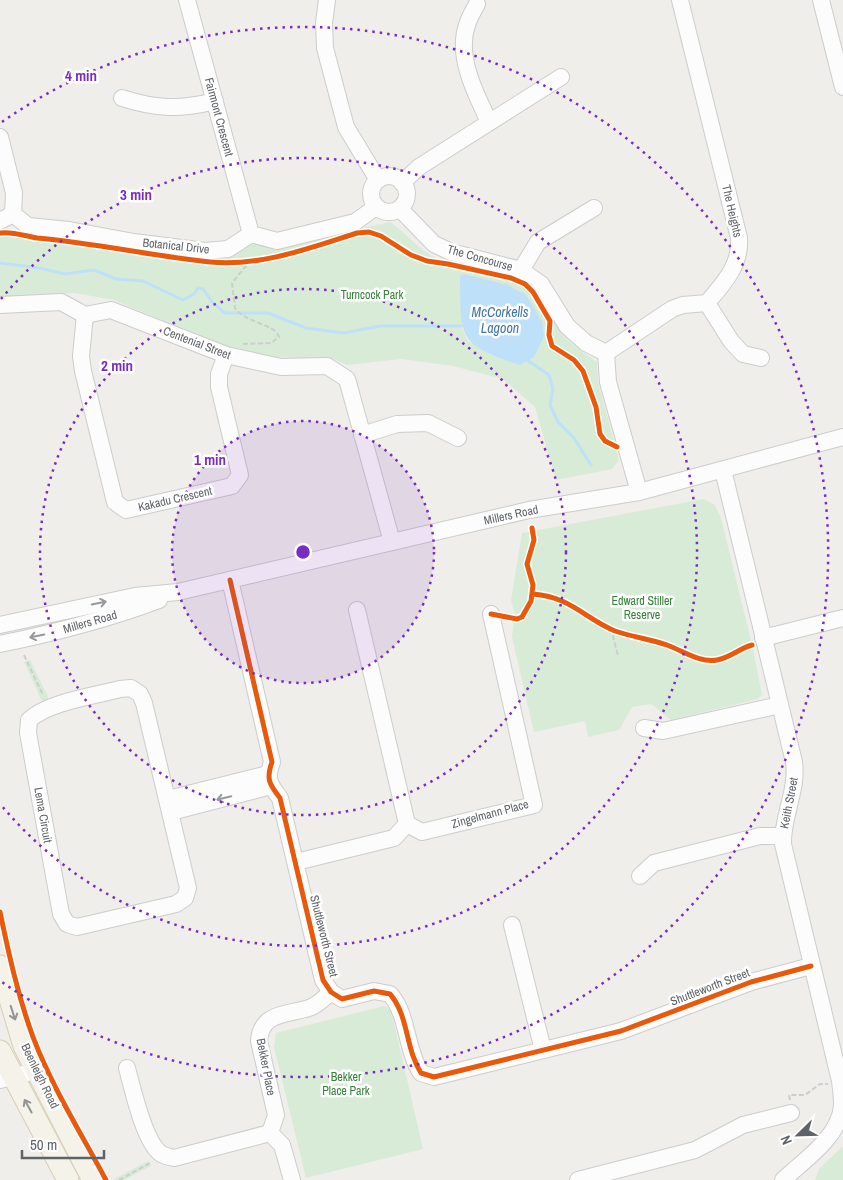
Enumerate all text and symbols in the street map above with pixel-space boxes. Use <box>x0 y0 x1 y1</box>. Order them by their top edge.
text: 4 min <box>65 65 97 86</box>
street label: Fairmont Crescent <box>201 76 237 158</box>
street label: The Heights <box>718 183 746 239</box>
text: 3 min <box>120 184 152 205</box>
street label: Botanical Drive <box>142 235 210 257</box>
street label: The Concourse <box>445 241 515 275</box>
park label: Turncock Park <box>341 287 403 303</box>
water label: McCorkells Lagoon <box>472 303 529 337</box>
street label: Centenial Street <box>161 323 233 363</box>
text: 2 min <box>101 355 133 376</box>
text: 1 min <box>194 449 226 470</box>
street label: Kakadu Crescent <box>136 483 214 515</box>
street label: Millers Road <box>482 501 540 529</box>
centre of rings <box>294 543 312 561</box>
park label: Edward Stiller Reserve <box>611 593 673 623</box>
one-way arrow <box>90 598 106 608</box>
street label: Millers Road <box>61 607 119 637</box>
one-way arrow <box>30 632 46 641</box>
street label: Keith Street <box>776 776 802 830</box>
street label: Lema Circuit <box>30 786 56 844</box>
one-way arrow <box>216 794 232 804</box>
street label: Zingelmann Place <box>450 796 530 832</box>
street label: Shuttleworth Street <box>306 893 342 979</box>
street label: Shuttleworth Street <box>668 964 752 1009</box>
one-way arrow <box>9 1005 19 1021</box>
street label: Bekker Place <box>253 1037 279 1097</box>
street label: Beenleigh Road <box>17 1041 63 1111</box>
park label: Bekker Place Park <box>322 1069 370 1099</box>
one-way arrow <box>23 1099 33 1114</box>
north arrow <box>773 1110 823 1160</box>
scale bar <box>22 1128 105 1160</box>
text: N <box>776 1133 796 1147</box>
text: 50 m <box>30 1134 57 1155</box>

